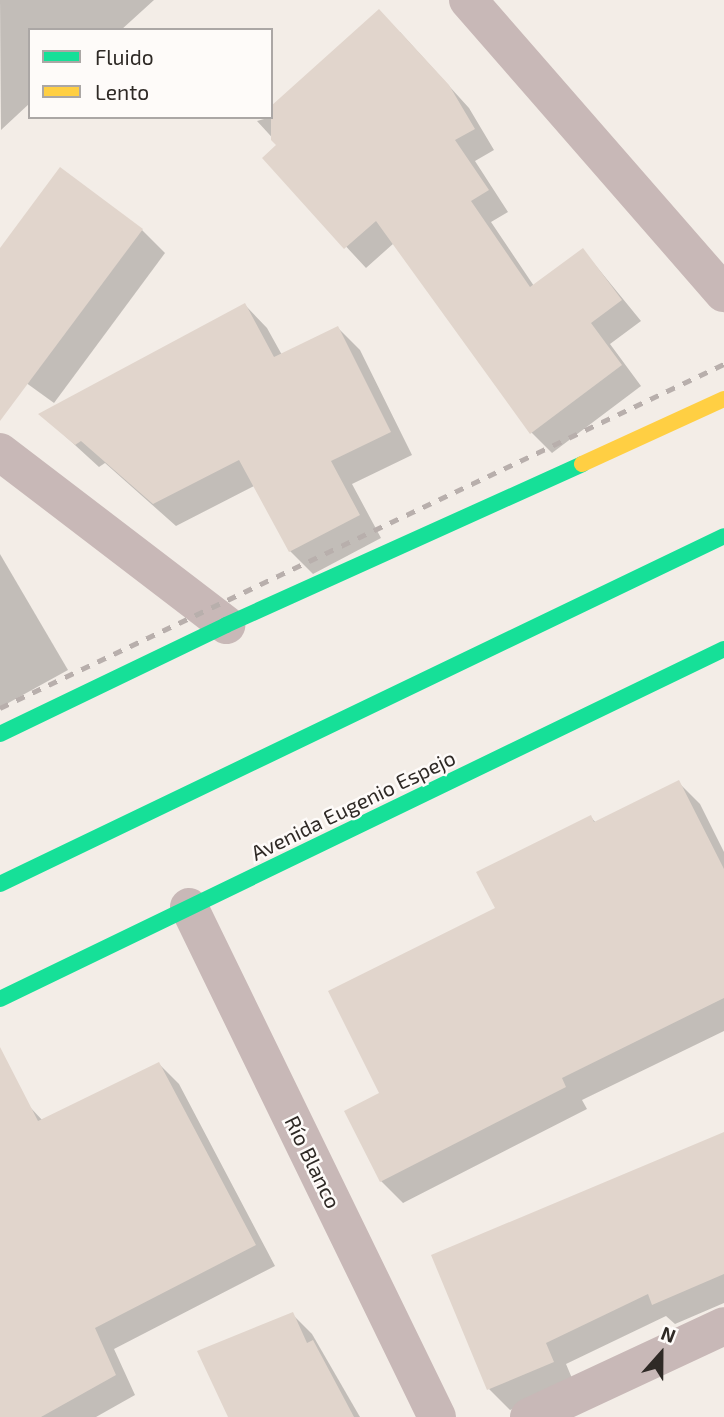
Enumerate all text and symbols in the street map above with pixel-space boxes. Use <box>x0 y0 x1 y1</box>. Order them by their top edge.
legend <box>28 28 273 119</box>
text: Fluido <box>95 44 154 69</box>
text: Lento <box>95 79 149 104</box>
street label: Avenida Eugenio Espejo <box>247 745 459 865</box>
street label: Río Blanco <box>280 1112 346 1212</box>
north arrow <box>626 1319 696 1389</box>
text: N <box>658 1321 679 1347</box>

